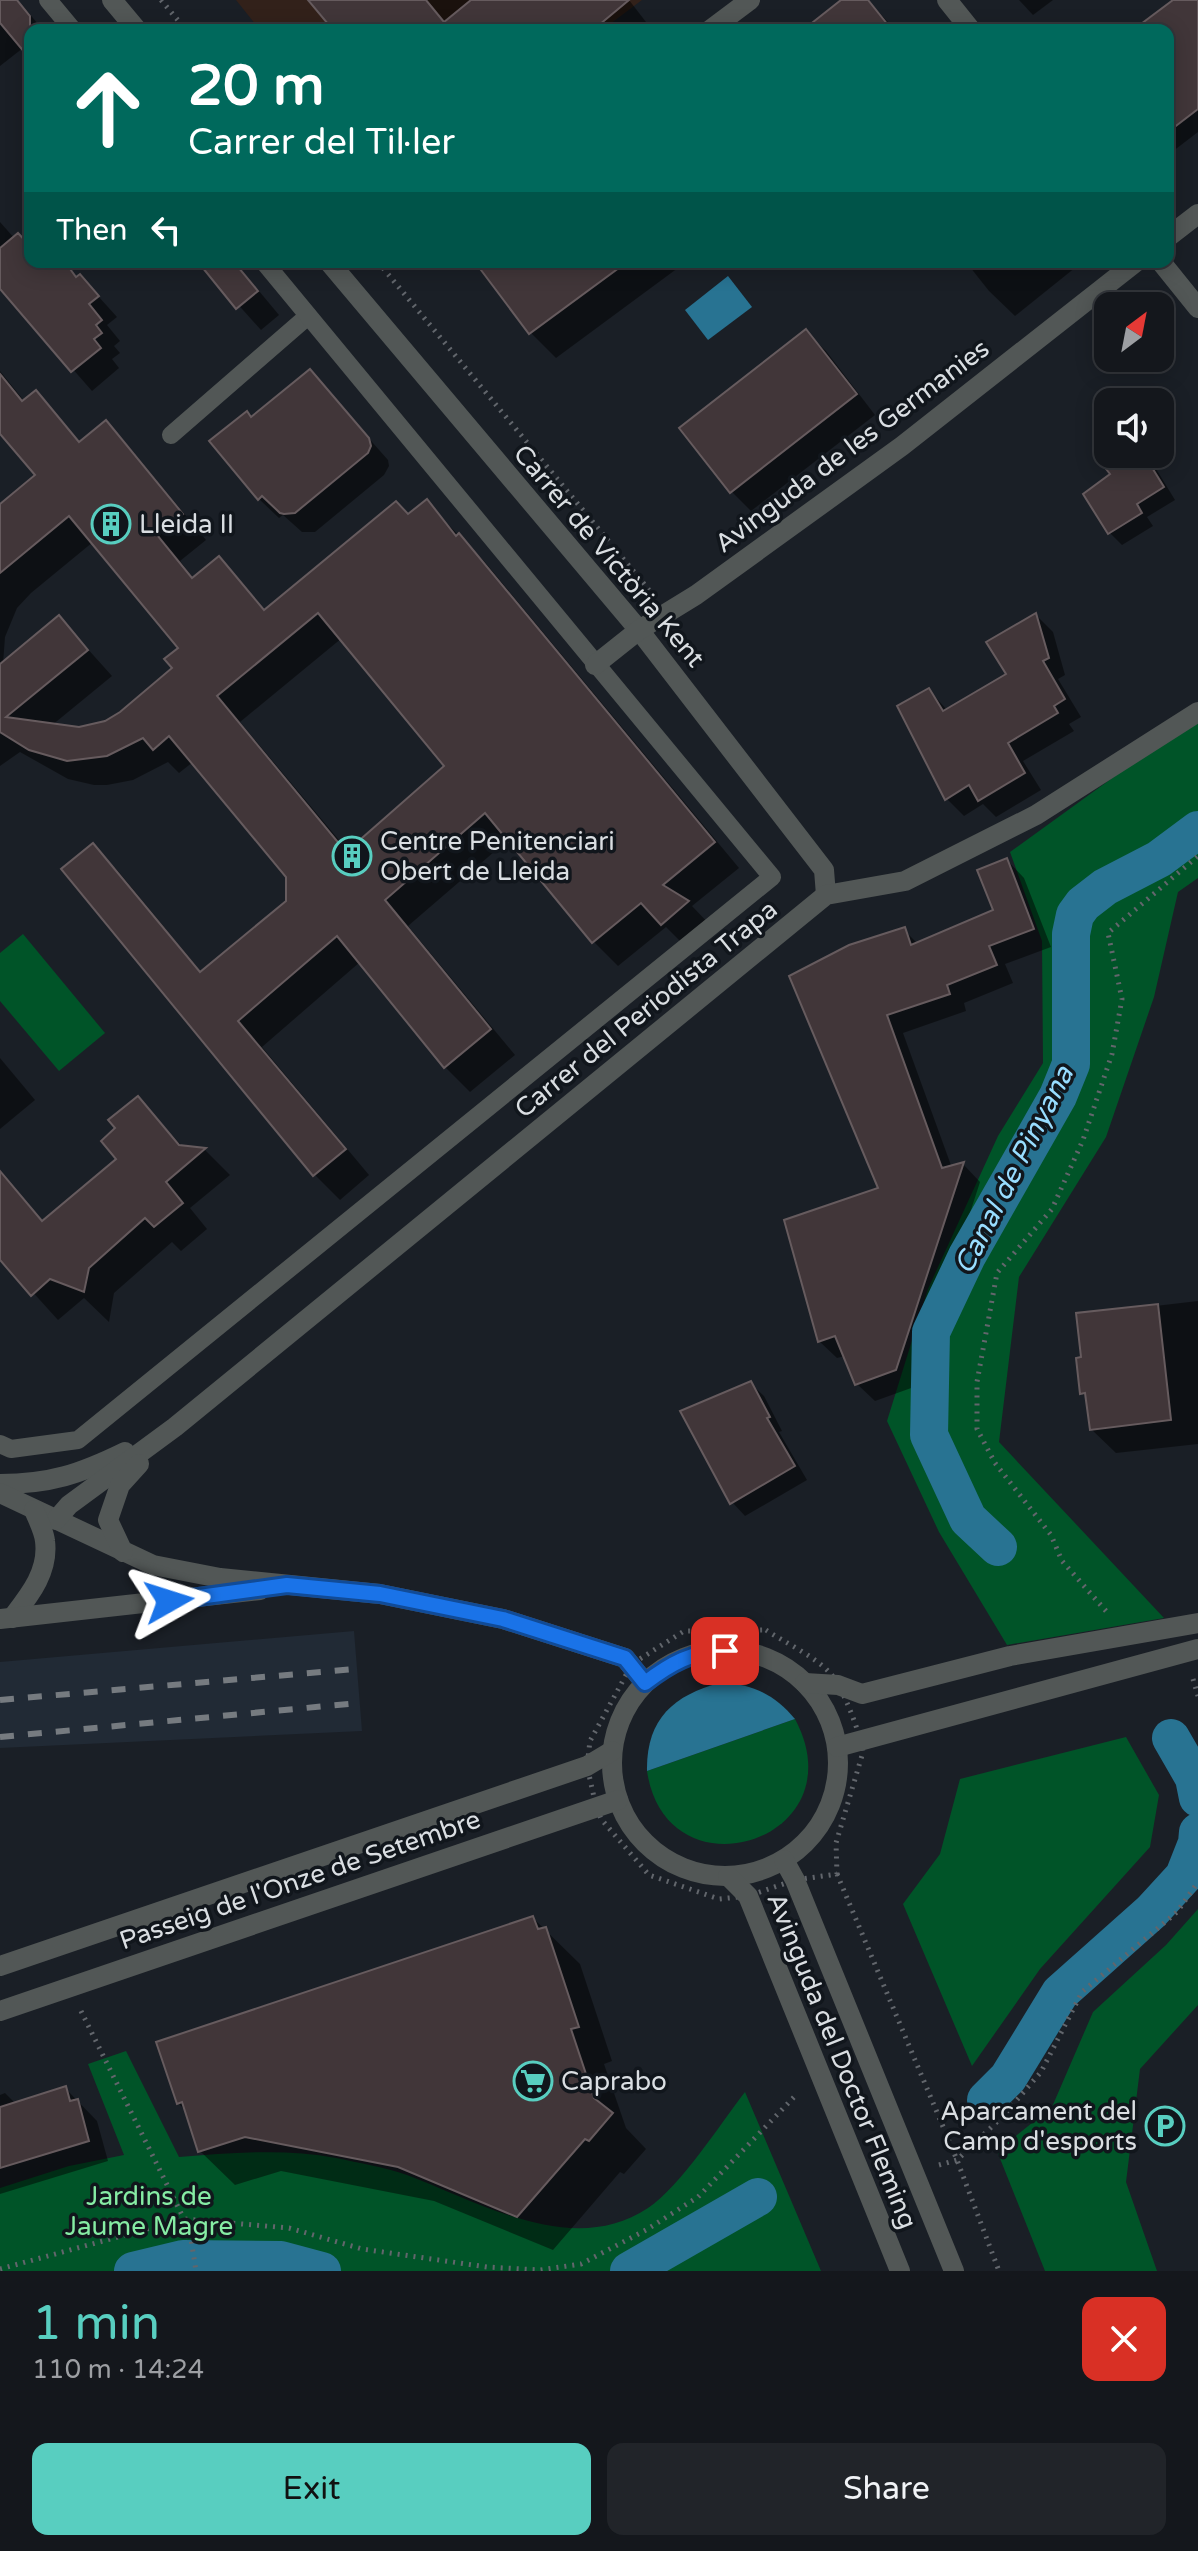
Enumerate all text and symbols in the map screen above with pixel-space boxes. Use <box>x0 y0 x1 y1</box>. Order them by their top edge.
text: 20 m <box>188 53 324 120</box>
icon: ahead <box>56 56 160 160</box>
text: Carrer del Til·ler <box>188 121 455 164</box>
icon: left <box>144 208 188 252</box>
text: Then <box>56 212 128 249</box>
north arrow <box>1094 292 1174 372</box>
map controls <box>1094 292 1174 468</box>
street label: Avinguda de les Germanies <box>709 333 995 559</box>
button: sound <box>1094 388 1174 468</box>
street label: Carrer de Victòria Kent <box>507 439 711 673</box>
building icon: Lleida II <box>90 503 132 545</box>
place label: Lleida II <box>139 509 234 540</box>
place label: Centre Penitenciari Obert de Lleida <box>380 826 615 887</box>
building icon: Centre Penitenciari Obert de Lleida <box>331 835 373 877</box>
street label: Carrer del Periodista Trapa <box>509 894 783 1124</box>
water label: Canal de Pinyana <box>947 1059 1082 1280</box>
position arrow <box>127 1559 211 1643</box>
pin <box>691 1617 759 1685</box>
icon: arrive <box>703 1629 747 1673</box>
street label: Passeig de l'Onze de Setembre <box>115 1804 485 1956</box>
street label: Avinguda del Doctor Fleming <box>760 1889 924 2233</box>
supermarket icon: Caprabo <box>512 2060 554 2102</box>
place label: Caprabo <box>561 2066 667 2097</box>
place label: Aparcament del Camp d'esports <box>940 2096 1137 2157</box>
parking icon: Aparcament del Camp d'esports <box>1144 2105 1186 2147</box>
park label: Jardins de Jaume Magre <box>65 2181 233 2242</box>
text: 1 min <box>32 2295 160 2353</box>
button: close <box>1082 2297 1166 2381</box>
text: 110 m · 14:24 <box>32 2354 204 2385</box>
button: Exit <box>32 2443 591 2535</box>
button: Share <box>607 2443 1166 2535</box>

